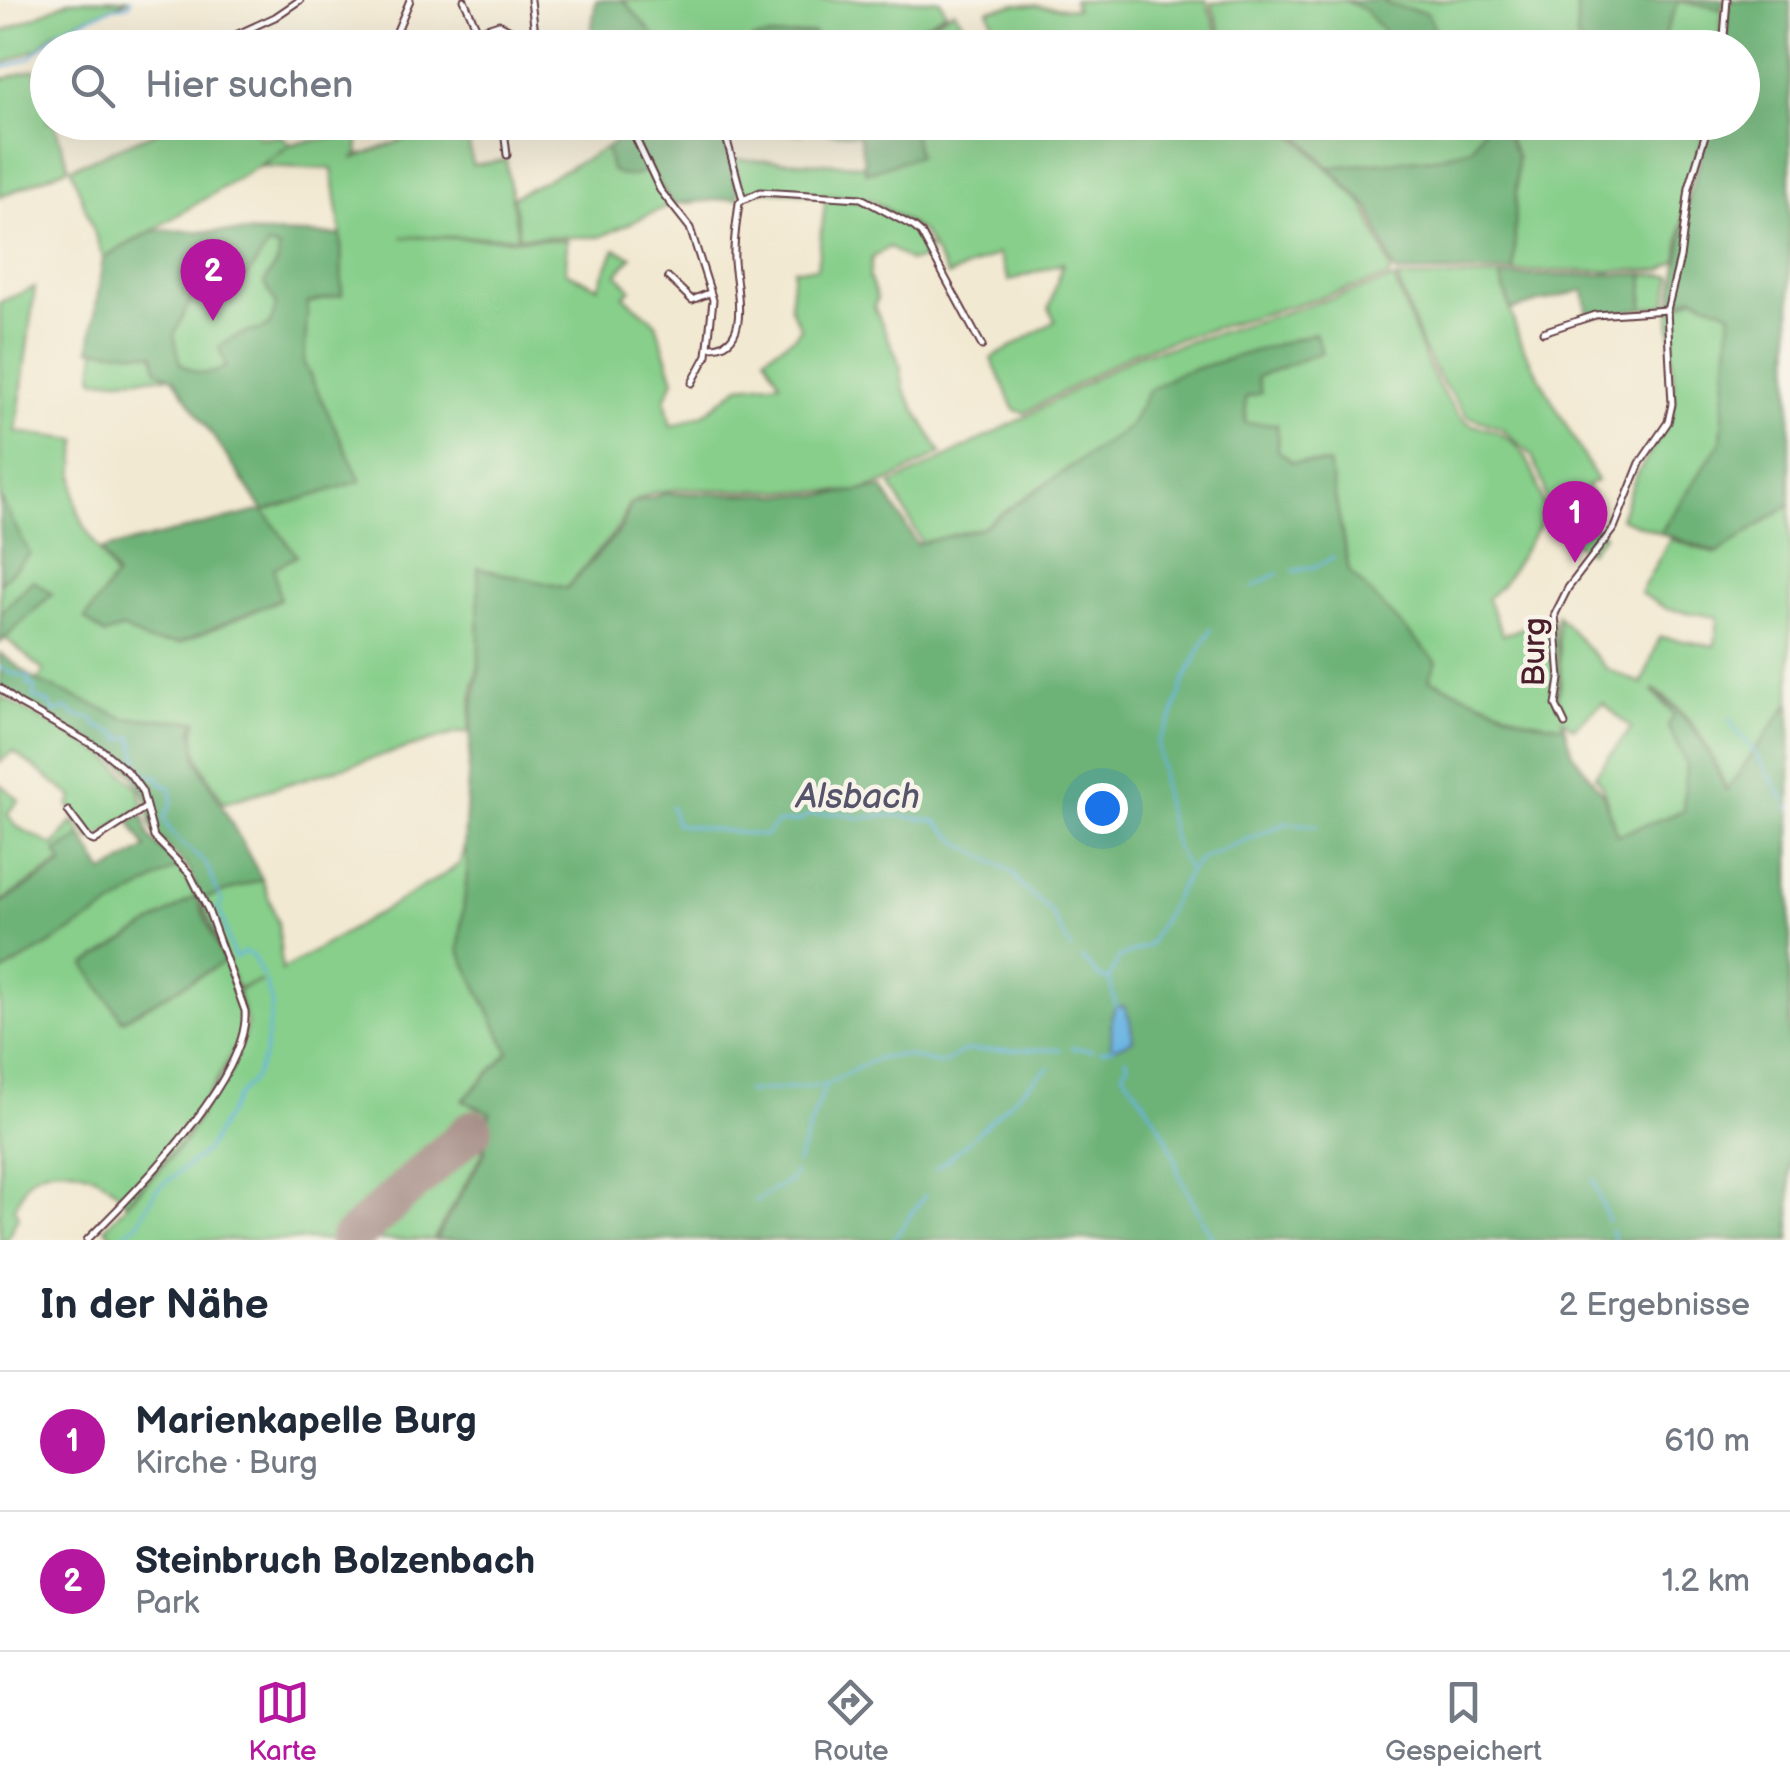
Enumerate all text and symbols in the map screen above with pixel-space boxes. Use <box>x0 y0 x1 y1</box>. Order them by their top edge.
search box <box>30 30 1760 140</box>
icon: search <box>65 58 120 113</box>
text: Hier suchen <box>145 63 353 108</box>
pin: 2 <box>180 238 246 321</box>
pin: 1 <box>1542 480 1608 563</box>
street label: Burg <box>1515 617 1555 687</box>
water label: Alsbach <box>794 776 920 819</box>
your location <box>1077 783 1128 834</box>
text: In der Nähe <box>40 1280 269 1331</box>
text: 2 Ergebnisse <box>1559 1286 1750 1325</box>
text: Marienkapelle Burg <box>135 1399 477 1444</box>
text: 1 <box>66 1422 79 1461</box>
text: 610 m <box>1664 1422 1750 1461</box>
text: Kirche · Burg <box>135 1444 318 1483</box>
text: Steinbruch Bolzenbach <box>135 1539 535 1584</box>
text: 2 <box>63 1562 82 1601</box>
text: 1.2 km <box>1662 1562 1750 1601</box>
text: Park <box>135 1584 199 1623</box>
tab: Karte <box>248 1675 317 1768</box>
tab: Route <box>813 1675 889 1768</box>
tab: Gespeichert <box>1385 1675 1542 1768</box>

